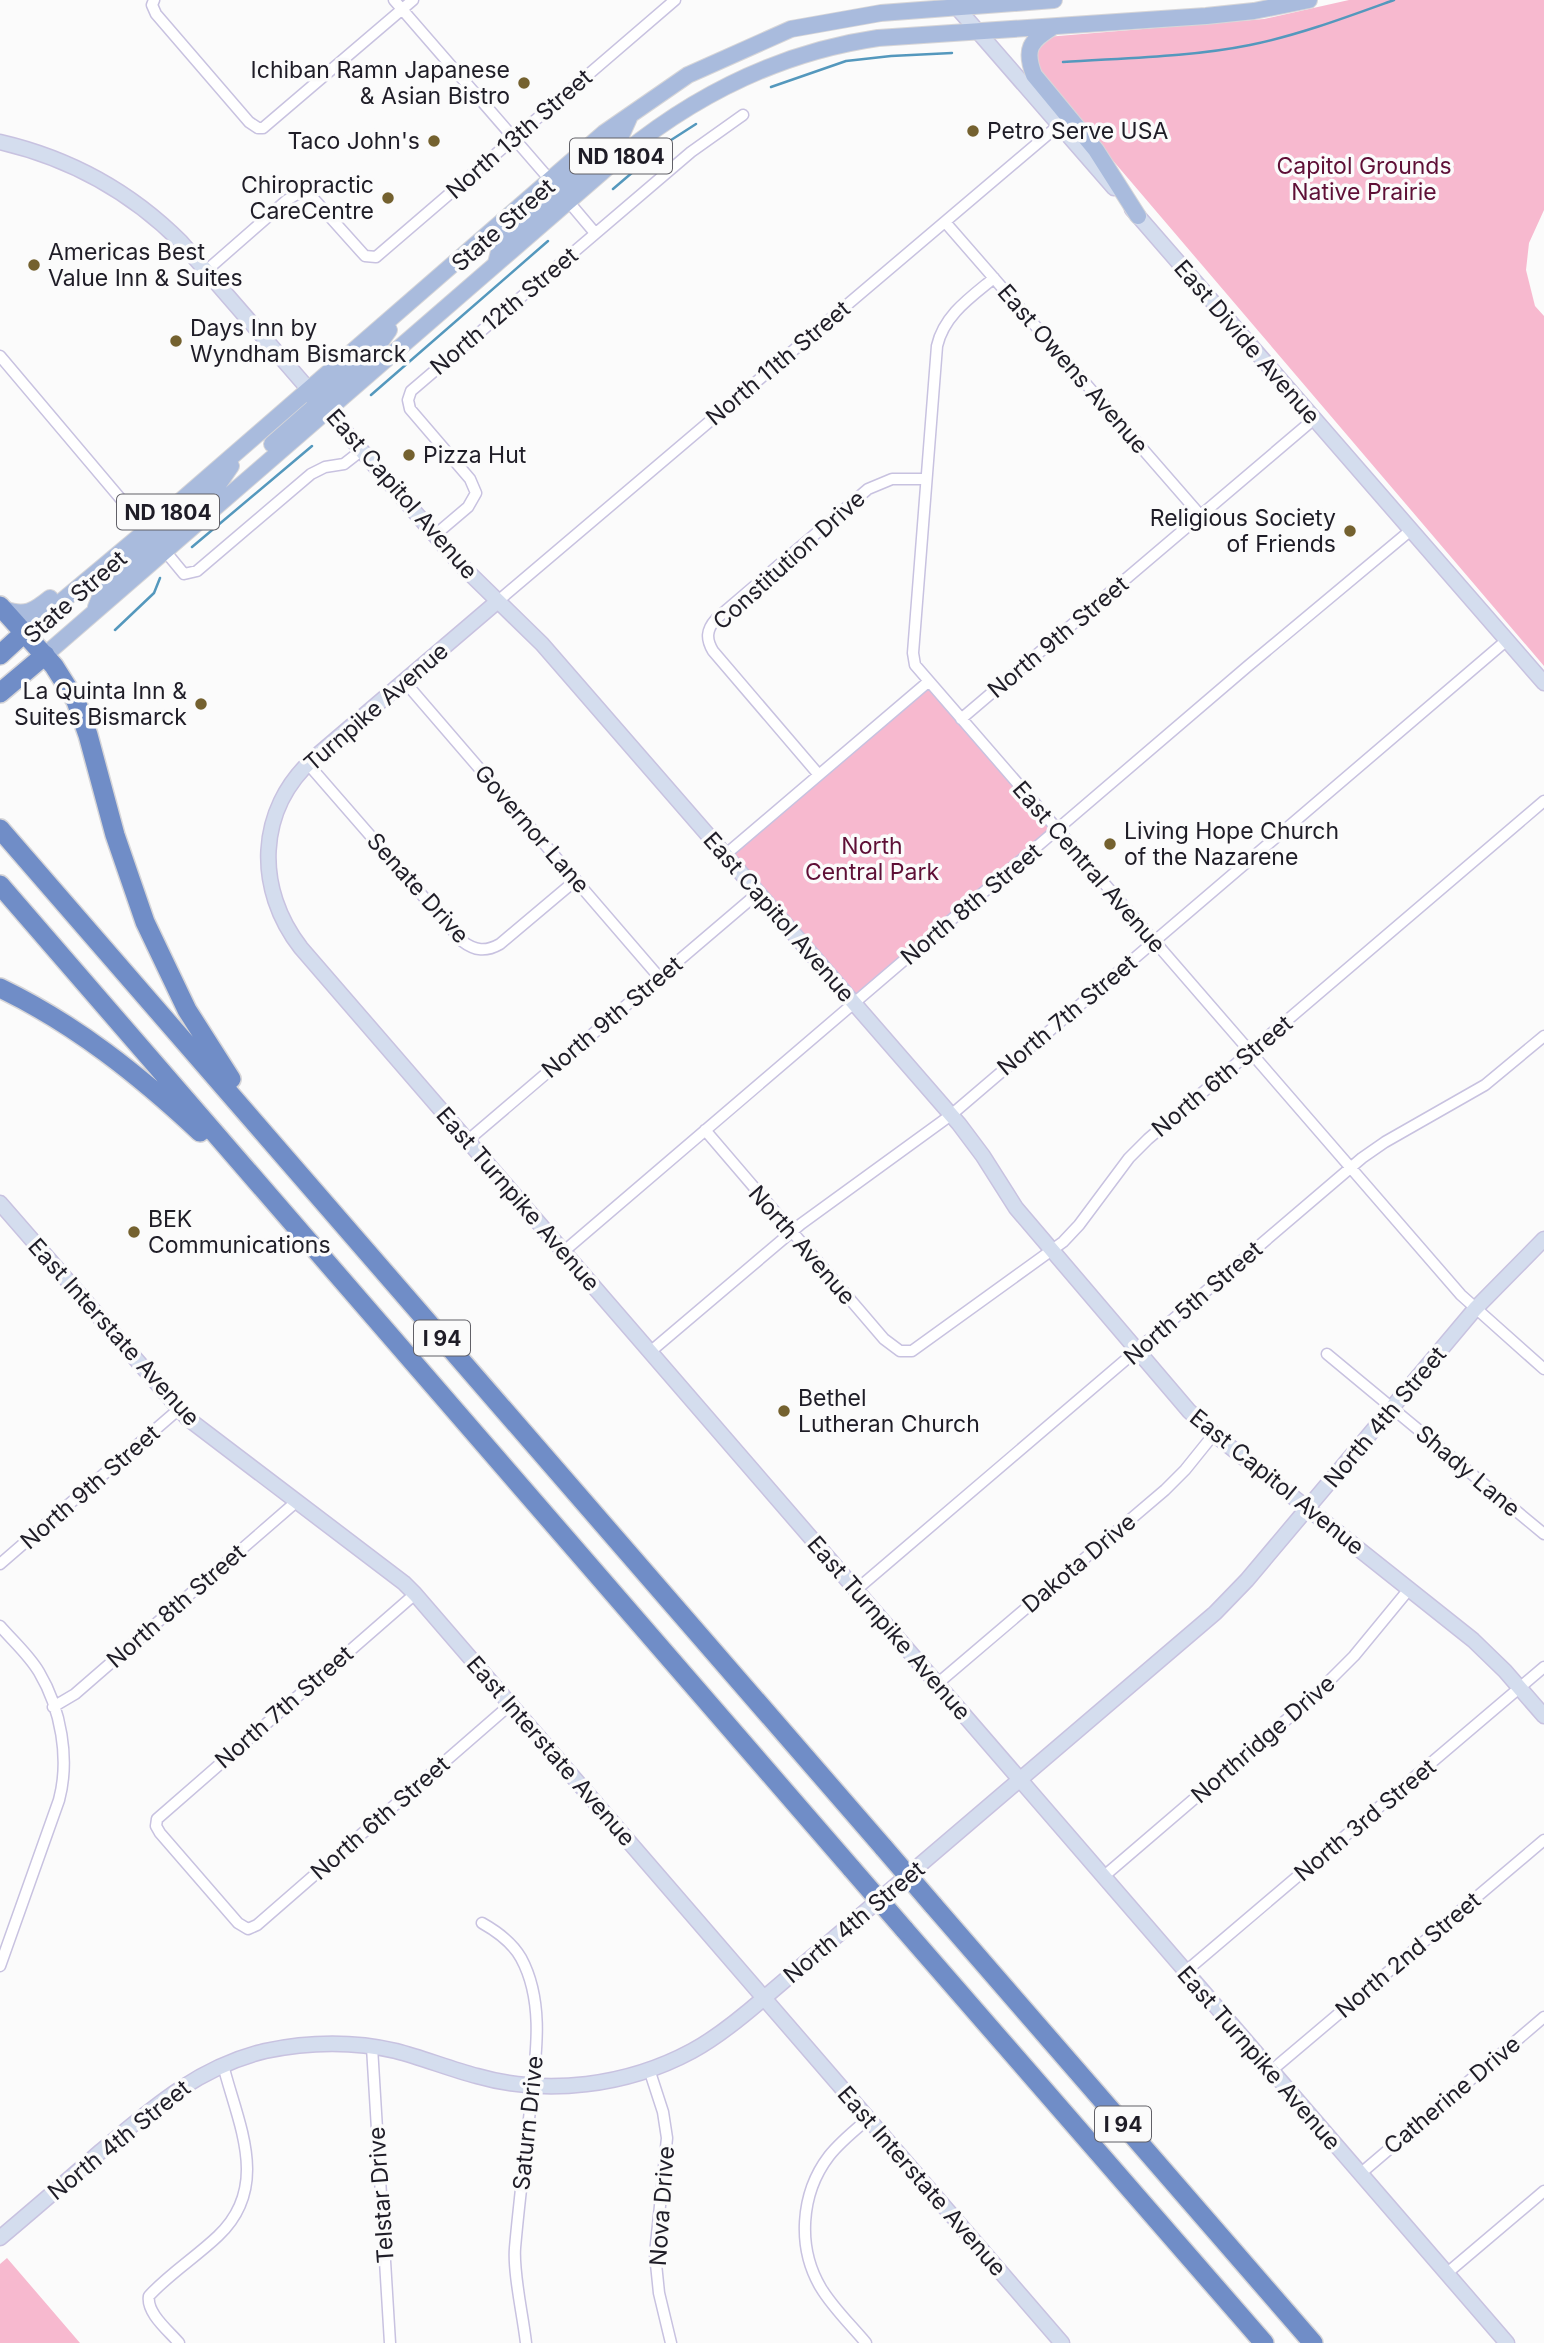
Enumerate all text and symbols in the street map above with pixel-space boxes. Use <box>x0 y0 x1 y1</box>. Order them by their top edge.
place label: Ichiban Ramn Japanese & Asian Bistro <box>251 56 510 110</box>
street label: North 13th Street <box>440 63 598 205</box>
marker: Ichiban Ramn Japanese & Asian Bistro <box>516 75 532 91</box>
place label: Petro Serve USA <box>987 117 1168 145</box>
marker: Petro Serve USA <box>965 123 981 139</box>
place label: Taco John's <box>287 127 420 155</box>
marker: Taco John's <box>426 133 442 149</box>
road number: ND 1804 <box>570 138 672 174</box>
park label: Capitol Grounds Native Prairie <box>1276 152 1452 206</box>
place label: Chiropractic CareCentre <box>241 171 374 225</box>
street label: State Street <box>446 172 561 277</box>
marker: Chiropractic CareCentre <box>380 190 396 206</box>
place label: Americas Best Value Inn & Suites <box>48 238 243 292</box>
street label: North 12th Street <box>425 241 584 381</box>
street label: East Divide Avenue <box>1168 254 1326 430</box>
marker: Americas Best Value Inn & Suites <box>26 257 42 273</box>
street label: East Owens Avenue <box>992 279 1154 459</box>
street label: North 11th Street <box>700 294 856 431</box>
place label: Days Inn by Wyndham Bismarck <box>190 314 407 368</box>
marker: Days Inn by Wyndham Bismarck <box>168 333 184 349</box>
street label: East Capitol Avenue <box>321 403 483 585</box>
place label: Pizza Hut <box>423 441 527 469</box>
marker: Pizza Hut <box>401 447 417 463</box>
street label: Constitution Drive <box>707 485 871 635</box>
road number: ND 1804 <box>117 494 219 530</box>
place label: Religious Society of Friends <box>1150 504 1336 558</box>
marker: Religious Society of Friends <box>1342 523 1358 539</box>
street label: State Street <box>18 544 133 649</box>
street label: North 9th Street <box>982 570 1134 704</box>
street label: Turnpike Avenue <box>298 637 454 777</box>
place label: La Quinta Inn & Suites Bismarck <box>14 677 187 731</box>
marker: La Quinta Inn & Suites Bismarck <box>193 696 209 712</box>
street label: Governor Lane <box>469 759 595 899</box>
street label: East Central Avenue <box>1007 775 1171 959</box>
place label: Living Hope Church of the Nazarene <box>1124 817 1339 871</box>
street label: East Capitol Avenue <box>698 826 860 1008</box>
street label: Senate Drive <box>361 827 475 949</box>
park label: North Central Park <box>805 832 939 886</box>
marker: Living Hope Church of the Nazarene <box>1102 836 1118 852</box>
street label: North 8th Street <box>895 837 1047 971</box>
street label: North 7th Street <box>992 948 1143 1081</box>
street label: North 9th Street <box>536 950 688 1084</box>
street label: North 6th Street <box>1146 1009 1298 1143</box>
street label: East Turnpike Avenue <box>430 1101 606 1297</box>
street label: North Avenue <box>743 1180 861 1310</box>
place label: BEK Communications <box>148 1205 331 1259</box>
marker: BEK Communications <box>126 1224 142 1240</box>
street label: East Interstate Avenue <box>22 1232 206 1432</box>
street label: North 5th Street <box>1118 1235 1268 1371</box>
road number: I 94 <box>414 1320 470 1356</box>
street label: North 4th Street <box>1318 1341 1452 1493</box>
place label: Bethel Lutheran Church <box>798 1384 980 1438</box>
marker: Bethel Lutheran Church <box>776 1403 792 1419</box>
street label: East Capitol Avenue <box>1184 1403 1370 1561</box>
street label: North 9th Street <box>15 1419 166 1555</box>
street label: Shady Lane <box>1410 1419 1526 1523</box>
street label: Dakota Drive <box>1017 1507 1141 1619</box>
street label: East Turnpike Avenue <box>801 1530 977 1726</box>
street label: North 8th Street <box>101 1538 251 1674</box>
street label: North 7th Street <box>209 1639 359 1774</box>
street label: East Interstate Avenue <box>461 1650 641 1852</box>
street label: Northridge Drive <box>1186 1669 1340 1809</box>
street label: North 6th Street <box>305 1750 455 1886</box>
street label: North 3rd Street <box>1289 1753 1442 1887</box>
street label: North 4th Street <box>778 1855 930 1989</box>
street label: North 2nd Street <box>1330 1886 1487 2024</box>
street label: East Turnpike Avenue <box>1171 1960 1347 2156</box>
street label: Catherine Drive <box>1378 2030 1526 2160</box>
street label: Saturn Drive <box>507 2054 549 2192</box>
street label: North 4th Street <box>42 2074 196 2206</box>
street label: East Interstate Avenue <box>832 2080 1012 2282</box>
road number: I 94 <box>1095 2106 1151 2142</box>
street label: Telstar Drive <box>362 2126 400 2264</box>
street label: Nova Drive <box>644 2145 680 2267</box>

